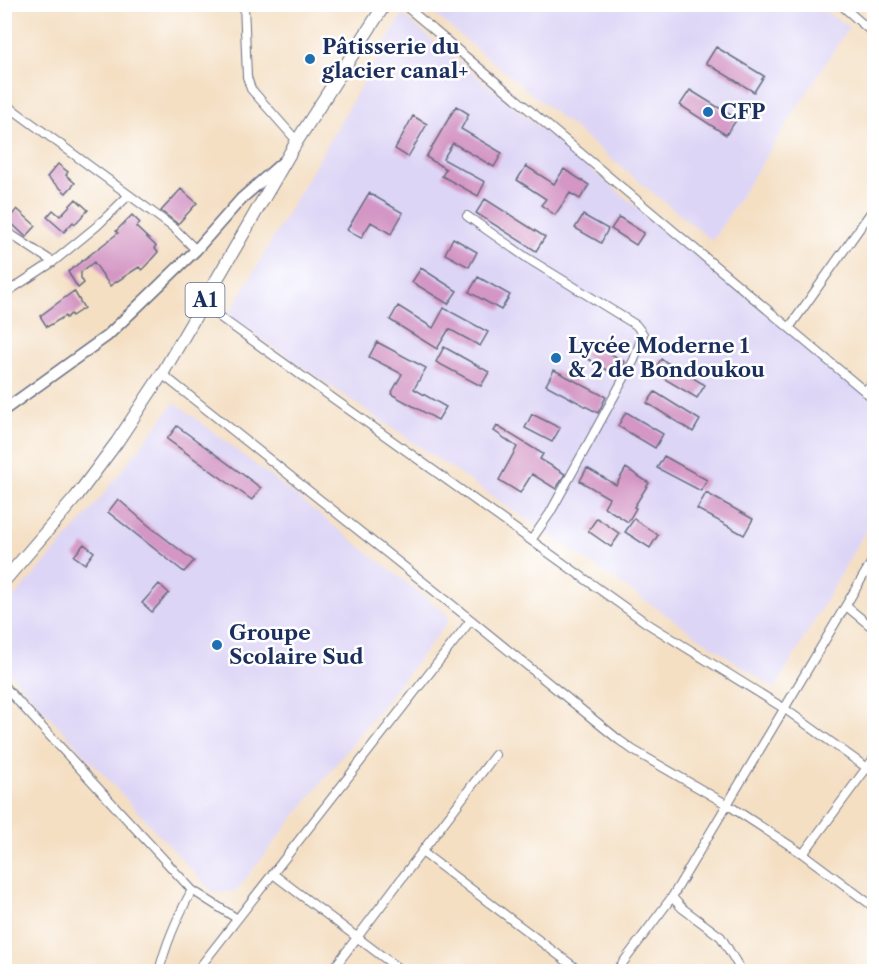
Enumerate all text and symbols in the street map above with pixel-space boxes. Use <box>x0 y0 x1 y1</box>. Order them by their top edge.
place label: Pâtisserie du glacier canal+ <box>321 34 469 83</box>
marker: Pâtisserie du glacier canal+ <box>303 52 317 66</box>
place label: CFP <box>720 99 766 124</box>
marker: CFP <box>701 105 715 119</box>
road number: A1 <box>186 283 224 317</box>
place label: Lycée Moderne 1 & 2 de Bondoukou <box>568 333 765 382</box>
marker: Lycée Moderne 1 & 2 de Bondoukou <box>549 351 563 365</box>
place label: Groupe Scolaire Sud <box>229 620 364 669</box>
marker: Groupe Scolaire Sud <box>210 638 224 652</box>

